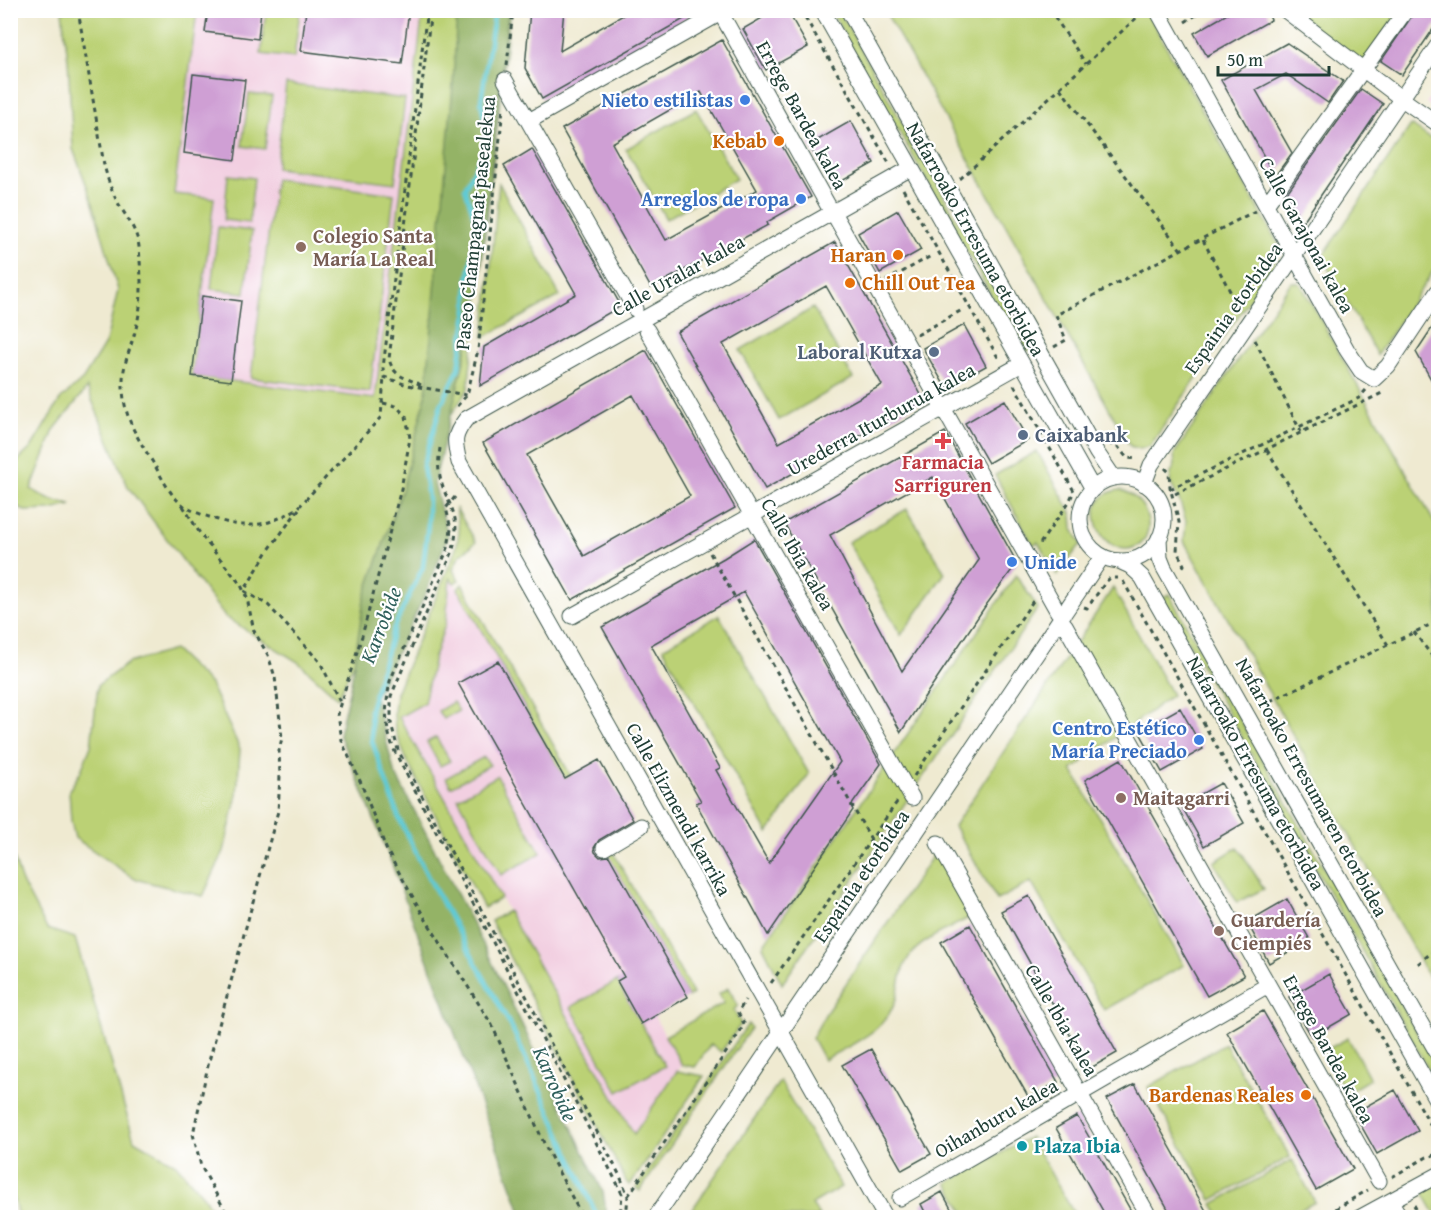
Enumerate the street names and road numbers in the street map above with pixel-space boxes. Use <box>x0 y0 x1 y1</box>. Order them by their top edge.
street label: Errege Bardea kalea <box>749 35 856 195</box>
street label: Paseo Champagnat pasealekua <box>447 94 502 351</box>
street label: Nafarroako Erresuma etorbidea <box>900 116 1053 362</box>
street label: Calle Garajonai kalea <box>1252 151 1363 319</box>
street label: Calle Uralar kalea <box>606 226 750 323</box>
street label: Espainia etorbidea <box>1176 235 1289 380</box>
street label: Urederra Iturburua kalea <box>781 354 981 482</box>
street label: Calle Ibia kalea <box>755 492 843 616</box>
street label: Nafarroako Erresuma etorbidea <box>1180 650 1333 896</box>
street label: Nafarroako Erresumaren etorbidea <box>1229 652 1396 922</box>
street label: Calle Elizmendi karrika <box>620 717 740 901</box>
street label: Espainia etorbidea <box>805 803 916 948</box>
street label: Calle Ibia kalea <box>1019 958 1107 1082</box>
street label: Errege Bardea kalea <box>1276 969 1383 1129</box>
street label: Oihanburu kalea <box>929 1070 1063 1165</box>

